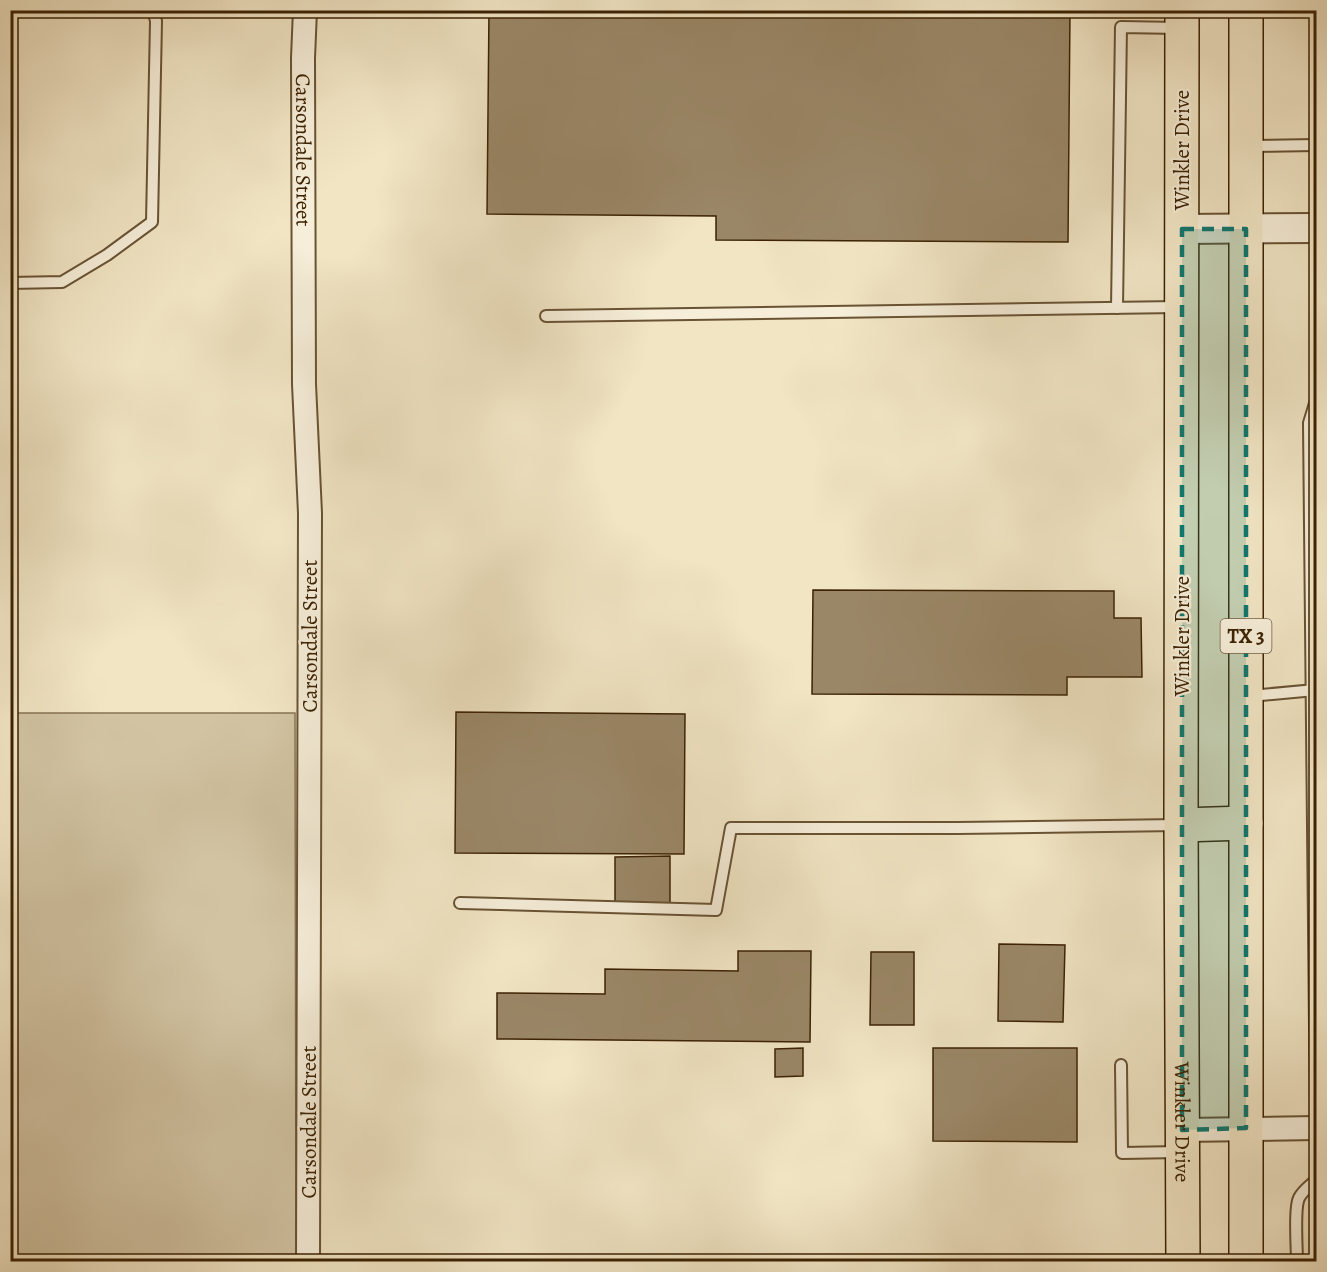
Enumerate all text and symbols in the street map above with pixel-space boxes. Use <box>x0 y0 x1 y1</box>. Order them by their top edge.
street label: Carsondale Street <box>289 73 318 227</box>
street label: Winkler Drive <box>1168 90 1196 211</box>
street label: Carsondale Street <box>296 560 324 712</box>
street label: Winkler Drive <box>1168 576 1196 697</box>
road number: TX 3 <box>1220 619 1272 653</box>
street label: Carsondale Street <box>295 1046 323 1198</box>
street label: Winkler Drive <box>1168 1061 1197 1182</box>

